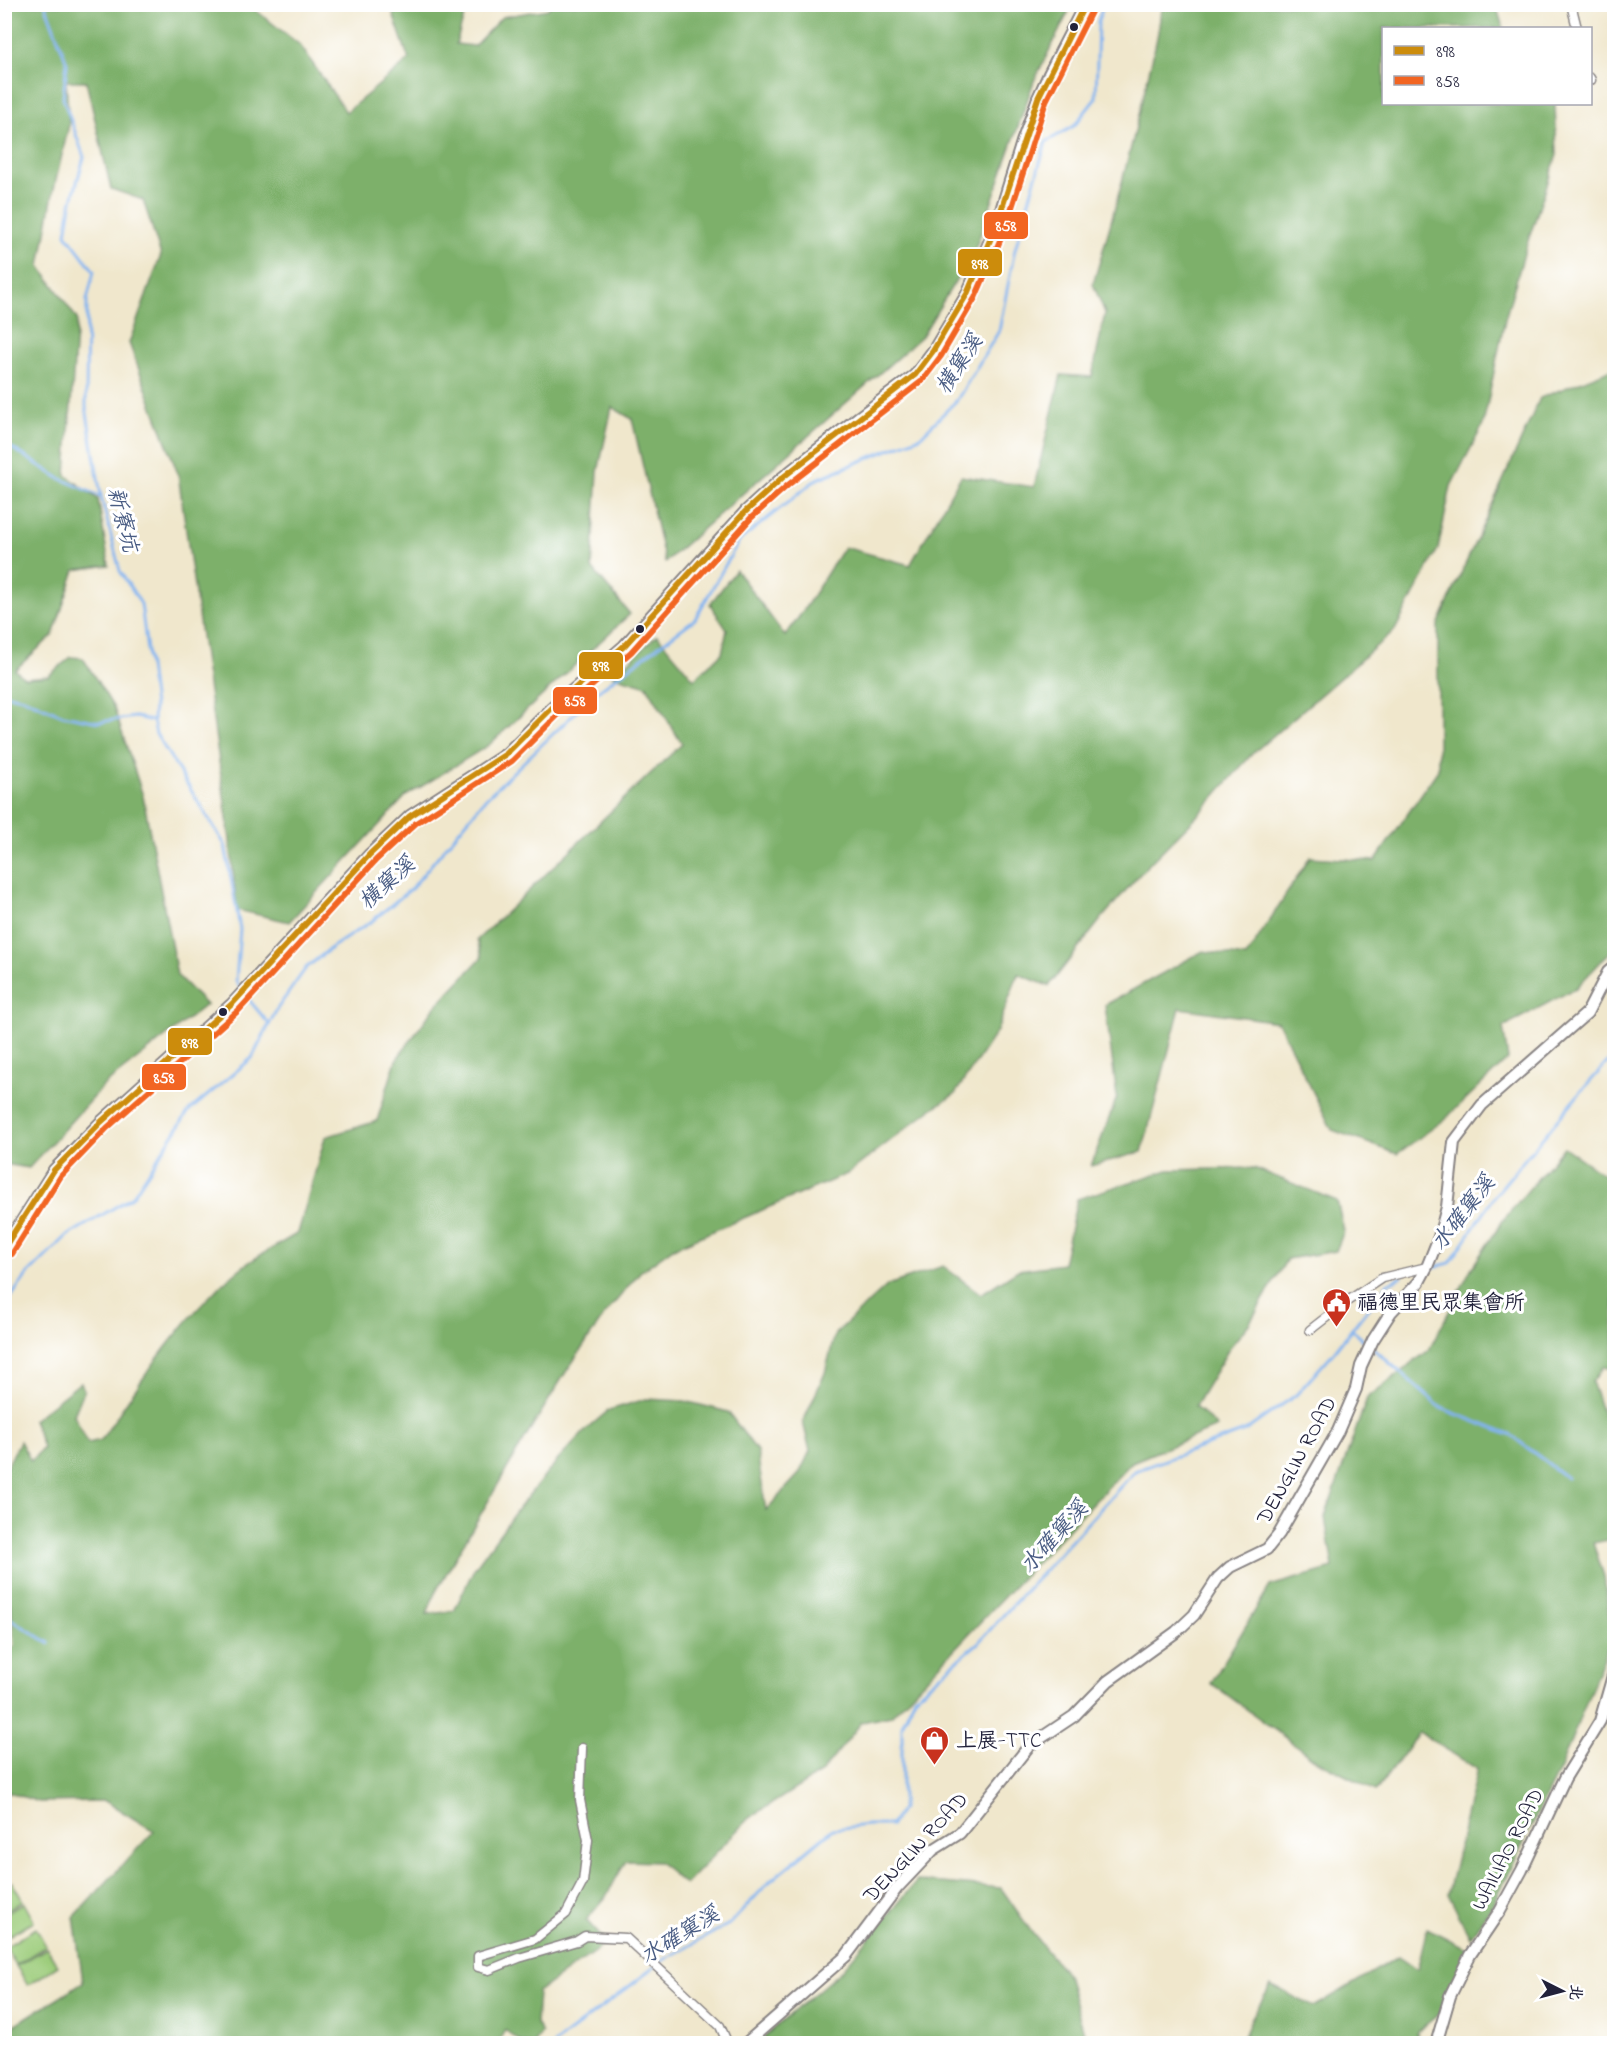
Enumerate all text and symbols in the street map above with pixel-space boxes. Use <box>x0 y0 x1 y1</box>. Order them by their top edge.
unlabelled marker <box>1068 21 1080 33</box>
legend <box>1382 27 1592 105</box>
text: 898 <box>1436 40 1455 66</box>
text: 858 <box>1436 70 1460 96</box>
line badge: 858 <box>983 211 1029 240</box>
text: 858 <box>994 215 1017 239</box>
line badge: 898 <box>957 248 1003 277</box>
text: 898 <box>971 253 988 277</box>
water label: 橫窠溪 <box>929 327 992 401</box>
water label: 新寮坑 <box>98 484 145 558</box>
unlabelled marker <box>634 623 646 635</box>
line badge: 898 <box>578 651 624 680</box>
text: 898 <box>592 655 609 679</box>
line badge: 858 <box>552 686 598 715</box>
text: 858 <box>563 690 586 714</box>
water label: 橫窠溪 <box>353 850 424 918</box>
unlabelled marker <box>217 1006 229 1018</box>
line badge: 898 <box>167 1027 213 1056</box>
text: 898 <box>181 1032 198 1056</box>
line badge: 858 <box>141 1063 187 1091</box>
text: 858 <box>152 1067 175 1091</box>
water label: 水確窠溪 <box>1425 1169 1505 1258</box>
public building icon: 福德里民眾集會所 <box>1320 1286 1352 1328</box>
place label: 福德里民眾集會所 <box>1357 1289 1525 1319</box>
street label: DENGLIN ROAD <box>1250 1392 1345 1531</box>
water label: 水確窠溪 <box>1014 1494 1097 1581</box>
shop icon: 上展-TTC <box>919 1724 951 1766</box>
place label: 上展-TTC <box>956 1727 1041 1757</box>
street label: WAILIAO ROAD <box>1465 1784 1552 1916</box>
street label: DENGLIN ROAD <box>857 1786 976 1911</box>
water label: 水確窠溪 <box>635 1899 727 1973</box>
north arrow <box>1532 1961 1592 2021</box>
text: 北 <box>1562 1983 1588 2002</box>

